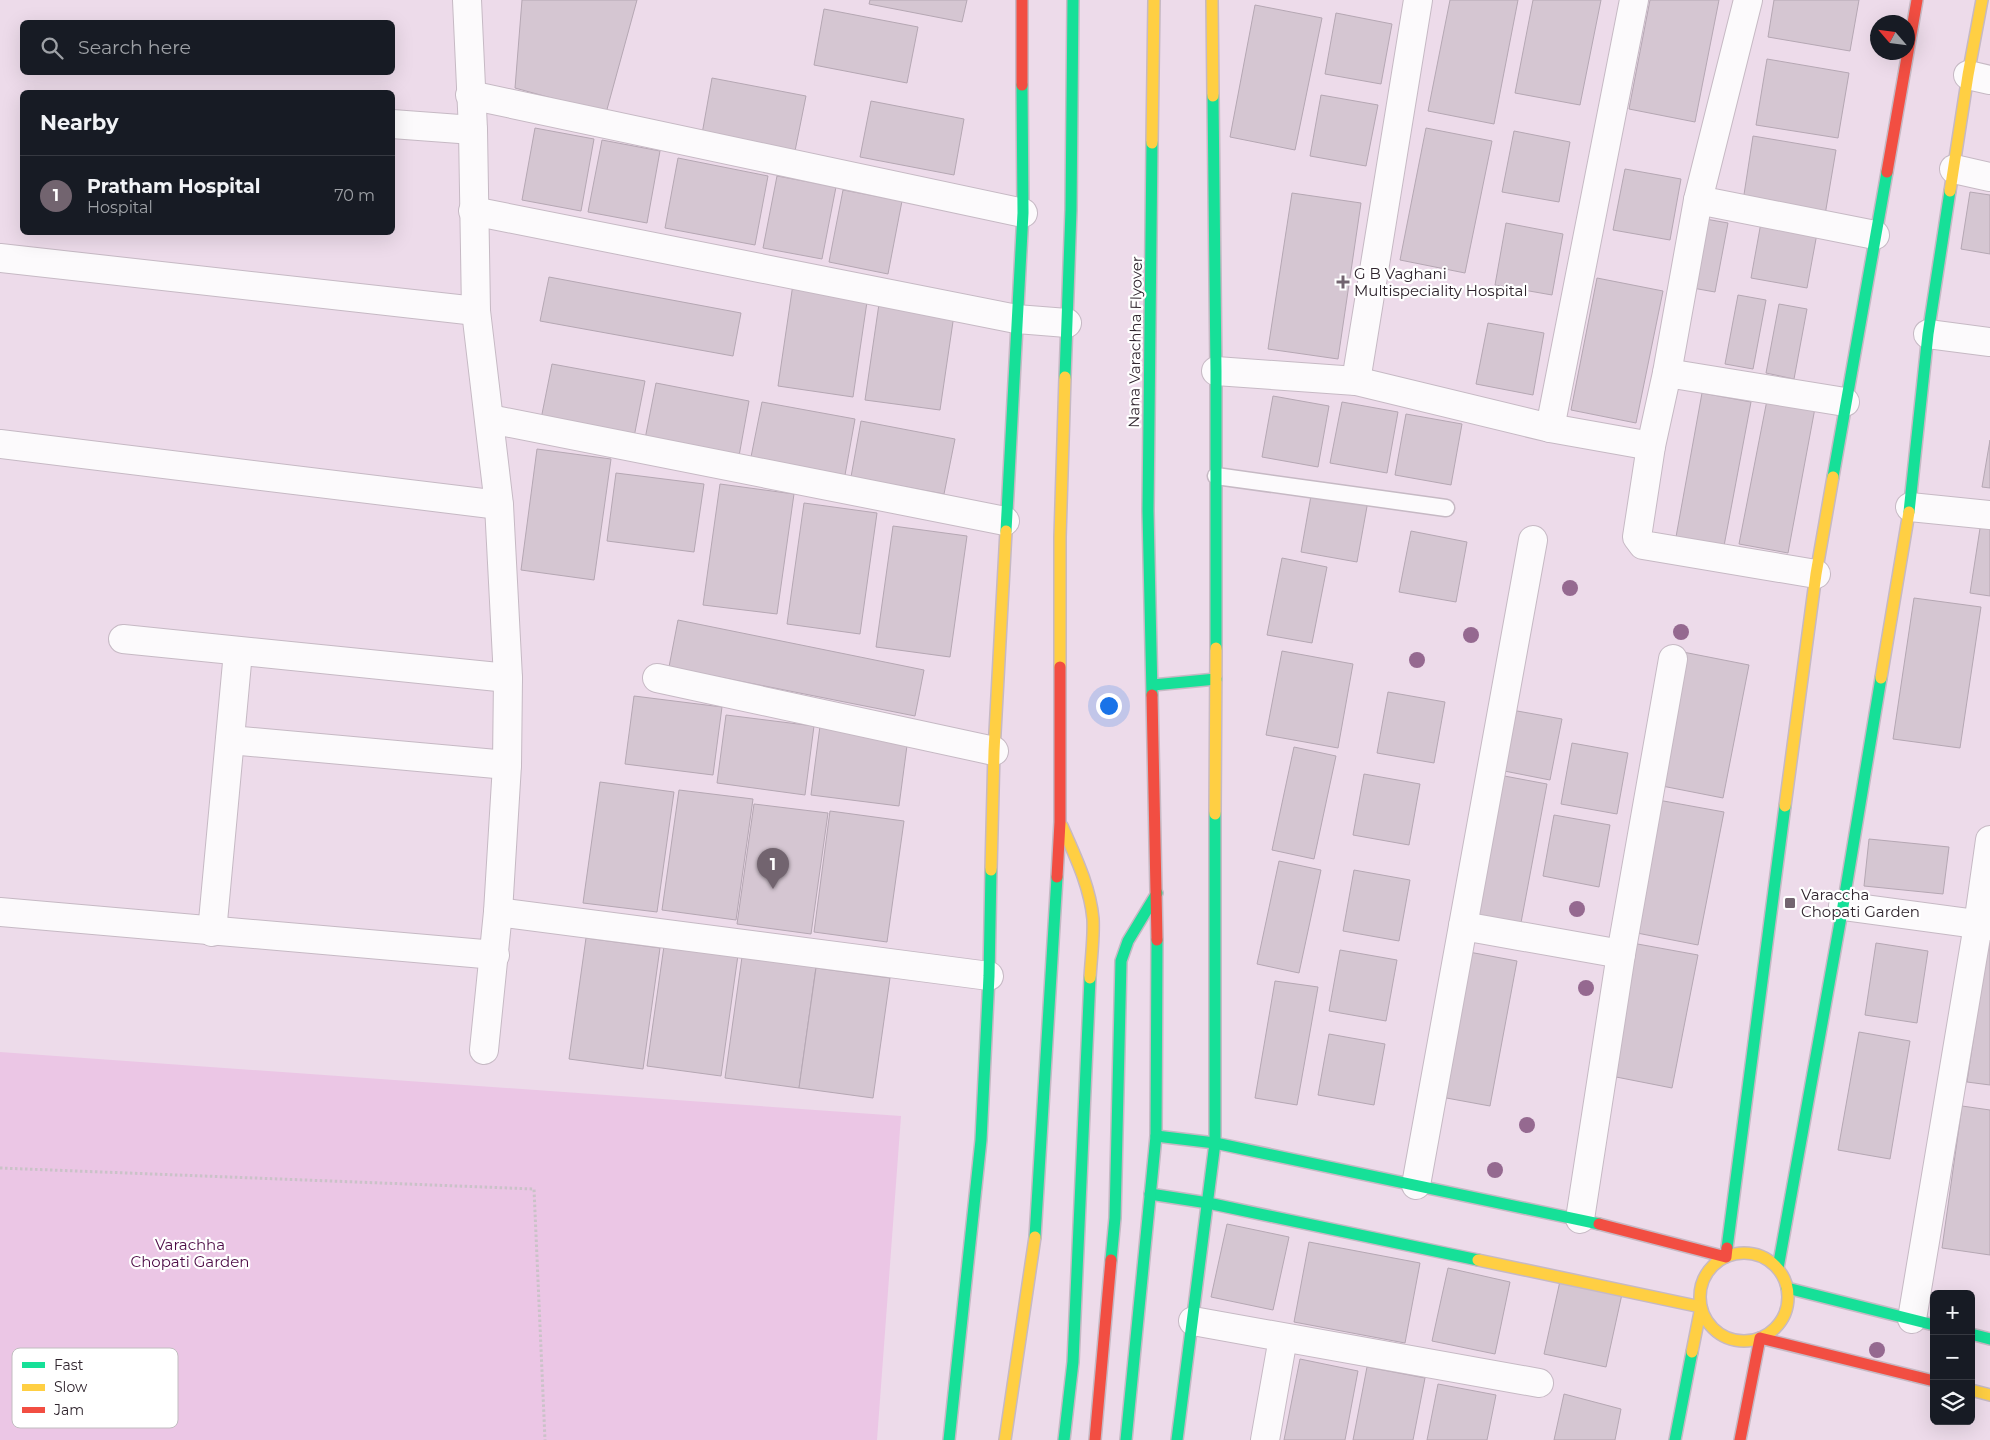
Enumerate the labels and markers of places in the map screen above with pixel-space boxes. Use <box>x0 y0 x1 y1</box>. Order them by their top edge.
place label: G B Vaghani Multispeciality Hospital <box>1354 264 1527 300</box>
marker: G B Vaghani Multispeciality Hospital <box>1336 275 1350 289</box>
pin: 1 <box>757 848 789 889</box>
place label: Varaccha Chopati Garden <box>1801 885 1920 921</box>
marker: Varaccha Chopati Garden <box>1783 896 1797 910</box>

